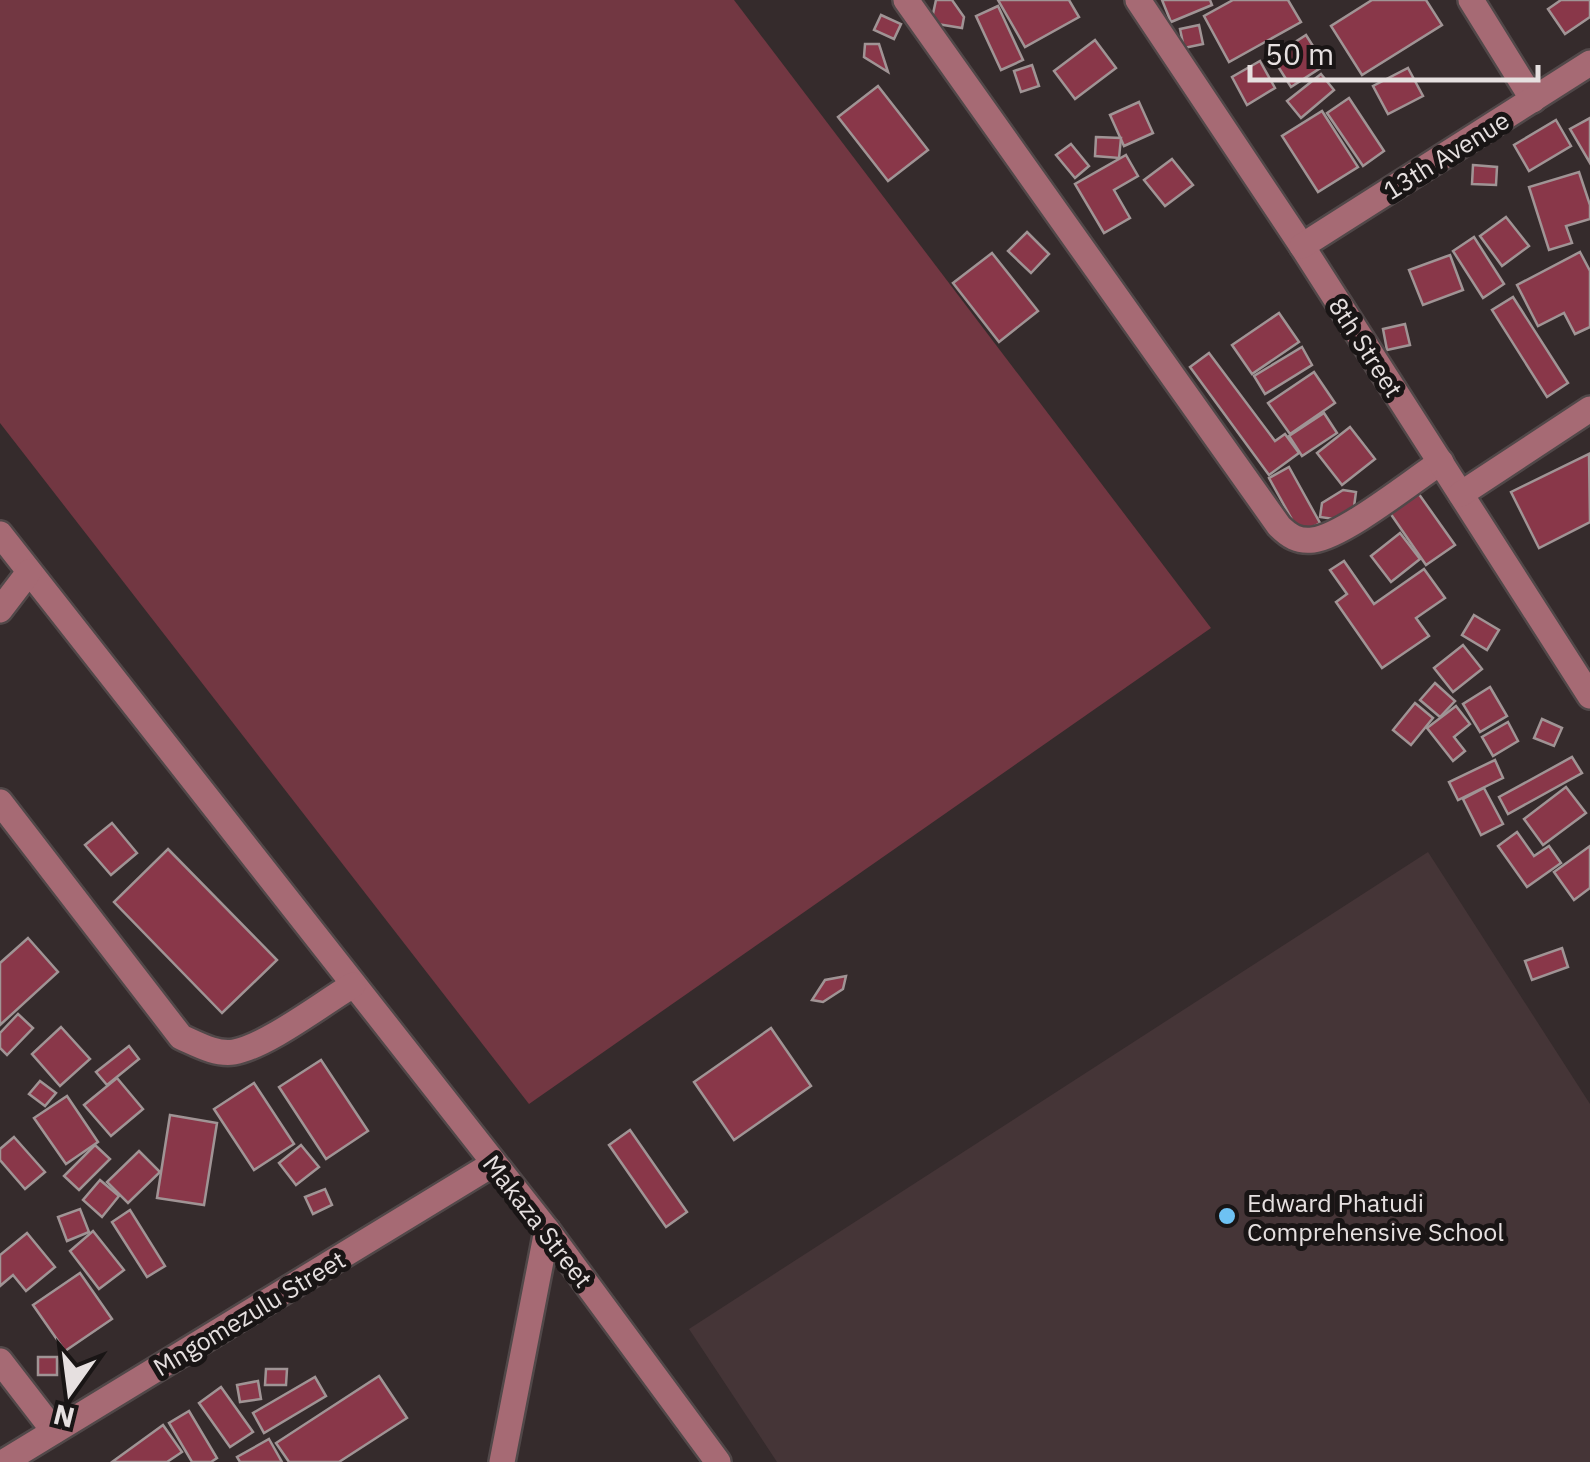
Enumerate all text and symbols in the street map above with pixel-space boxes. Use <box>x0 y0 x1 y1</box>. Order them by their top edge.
scale bar <box>1250 20 1538 82</box>
text: 50 m <box>1265 34 1334 73</box>
street label: 13th Avenue <box>1377 103 1515 207</box>
street label: 8th Street <box>1322 291 1410 403</box>
street label: Makaza Street <box>476 1148 600 1294</box>
place label: Edward Phatudi Comprehensive School <box>1247 1186 1504 1248</box>
marker: Edward Phatudi Comprehensive School <box>1216 1205 1238 1227</box>
street label: Mngomezulu Street <box>147 1243 351 1383</box>
north arrow <box>20 1342 120 1442</box>
text: N <box>50 1396 78 1437</box>

